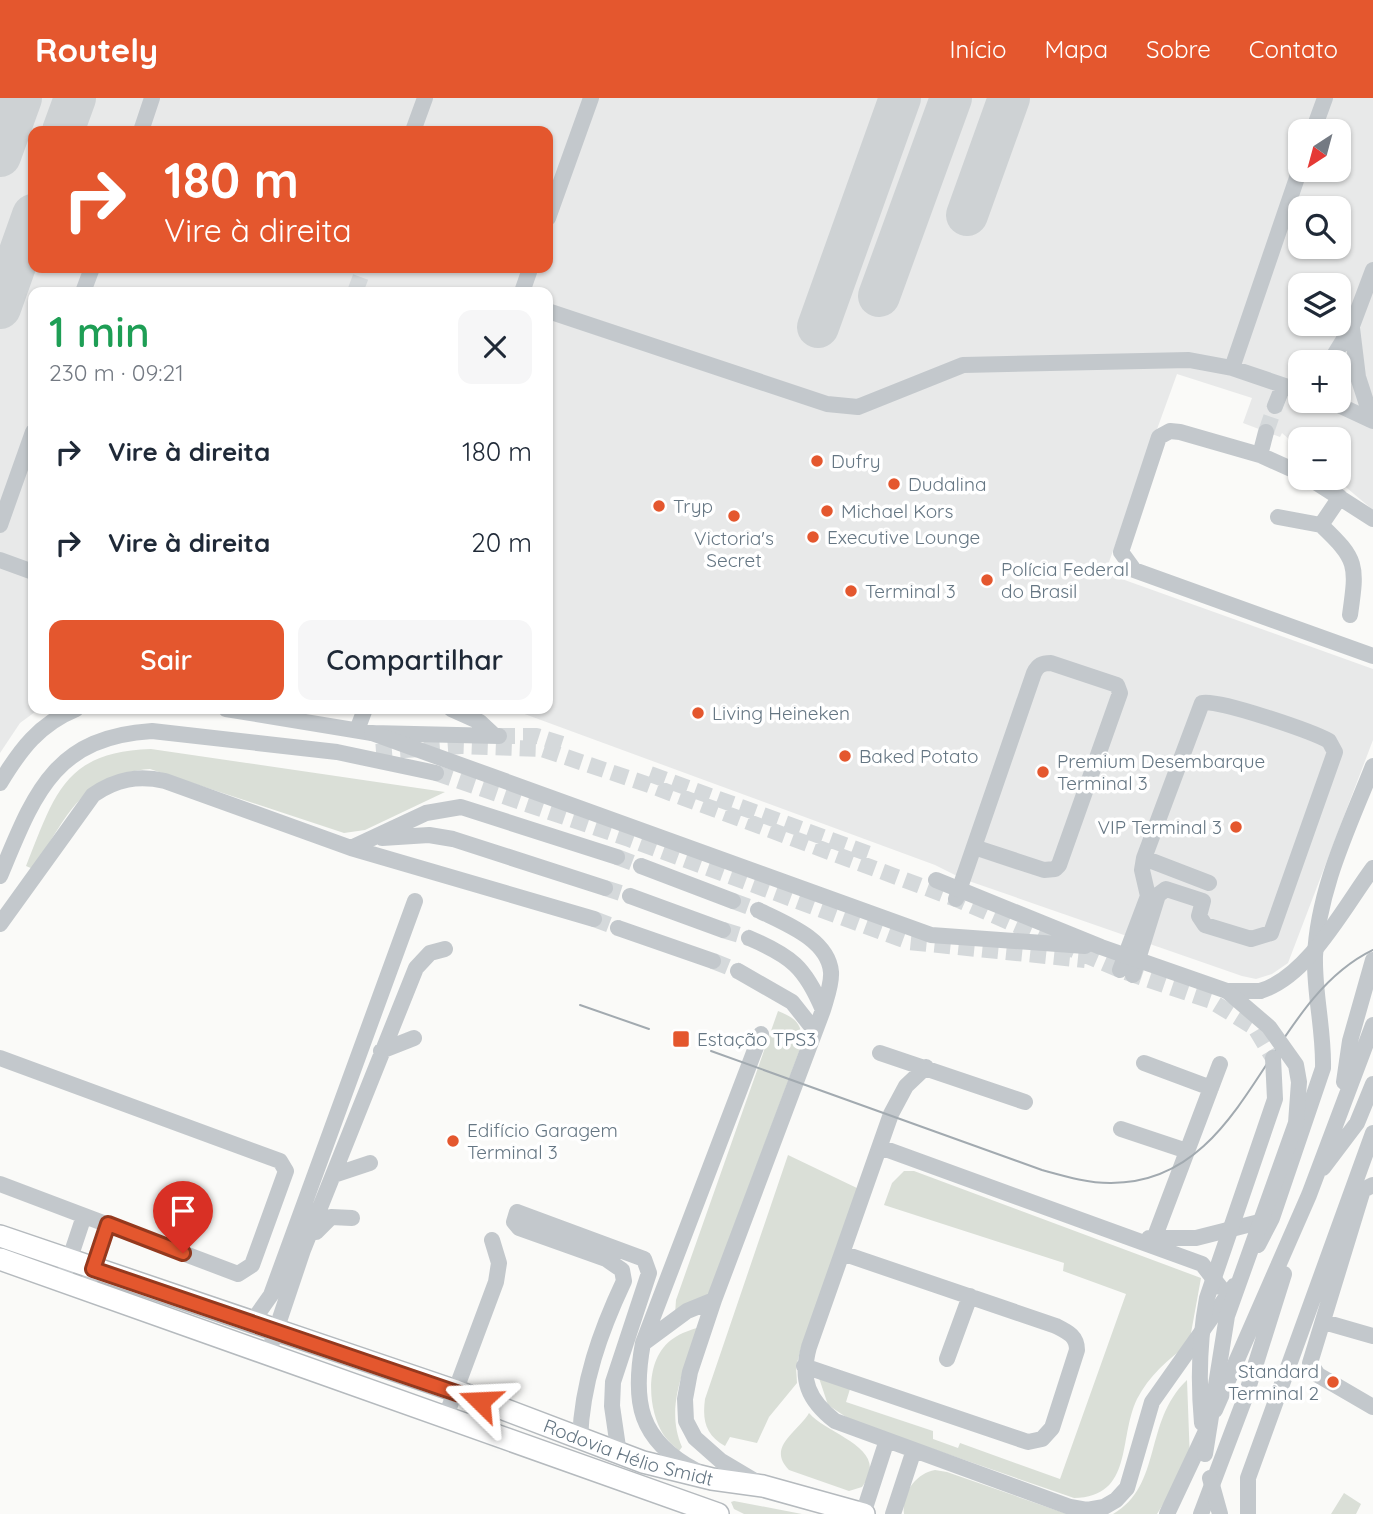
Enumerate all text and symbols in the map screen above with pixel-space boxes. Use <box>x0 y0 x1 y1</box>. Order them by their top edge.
text: Routely <box>35 29 158 70</box>
text: Início <box>949 34 1006 64</box>
text: Mapa <box>1044 34 1108 64</box>
text: Sobre <box>1146 34 1211 64</box>
text: Contato <box>1249 34 1338 64</box>
north arrow <box>1288 119 1351 182</box>
map controls <box>1288 119 1351 490</box>
text: 180 m <box>164 149 299 210</box>
icon: right <box>49 154 140 245</box>
button: search <box>1288 196 1351 259</box>
text: Vire à direita <box>164 210 352 250</box>
button: layers <box>1288 273 1351 336</box>
text: 1 min <box>49 305 150 358</box>
button: close <box>458 310 532 384</box>
button: + <box>1288 350 1351 413</box>
text: 230 m · 09:21 <box>49 358 184 387</box>
button: − <box>1288 427 1351 490</box>
icon: right <box>49 433 87 471</box>
text: Vire à direita <box>108 435 270 468</box>
text: 180 m <box>462 435 532 468</box>
place label: Dufry <box>831 449 880 473</box>
marker: Dufry <box>809 453 825 469</box>
place label: Dudalina <box>908 472 986 496</box>
marker: Dudalina <box>886 476 902 492</box>
place label: Tryp <box>673 494 713 518</box>
marker: Tryp <box>651 498 667 514</box>
place label: Michael Kors <box>841 499 953 523</box>
marker: Michael Kors <box>819 503 835 519</box>
marker: Victoria's Secret <box>726 508 742 524</box>
icon: right <box>49 524 87 562</box>
place label: Executive Lounge <box>827 525 980 549</box>
text: Vire à direita <box>108 526 270 559</box>
text: 20 m <box>471 526 532 559</box>
place label: Victoria's Secret <box>694 526 774 572</box>
marker: Executive Lounge <box>805 529 821 545</box>
place label: Polícia Federal do Brasil <box>1001 557 1129 603</box>
marker: Polícia Federal do Brasil <box>979 572 995 588</box>
place label: Terminal 3 <box>865 579 956 603</box>
marker: Terminal 3 <box>843 583 859 599</box>
button: Sair <box>49 620 284 700</box>
button: Compartilhar <box>298 620 532 700</box>
place label: Living Heineken <box>712 701 850 725</box>
marker: Living Heineken <box>690 705 706 721</box>
place label: Baked Potato <box>859 744 978 768</box>
marker: Baked Potato <box>837 748 853 764</box>
place label: Premium Desembarque Terminal 3 <box>1057 749 1265 795</box>
marker: Premium Desembarque Terminal 3 <box>1035 764 1051 780</box>
place label: VIP Terminal 3 <box>1097 815 1222 839</box>
marker: VIP Terminal 3 <box>1228 819 1244 835</box>
place label: Estação TPS3 <box>697 1027 816 1051</box>
marker: Estação TPS3 <box>671 1029 691 1049</box>
place label: Edifício Garagem Terminal 3 <box>467 1118 618 1164</box>
marker: Edifício Garagem Terminal 3 <box>445 1133 461 1149</box>
pin <box>153 1181 213 1253</box>
icon: arrive <box>164 1192 202 1230</box>
place label: Standard Terminal 2 <box>1228 1359 1319 1405</box>
position arrow <box>443 1364 517 1438</box>
marker: Standard Terminal 2 <box>1325 1374 1341 1390</box>
street label: Rodovia Hélio Smidt <box>540 1413 716 1491</box>

